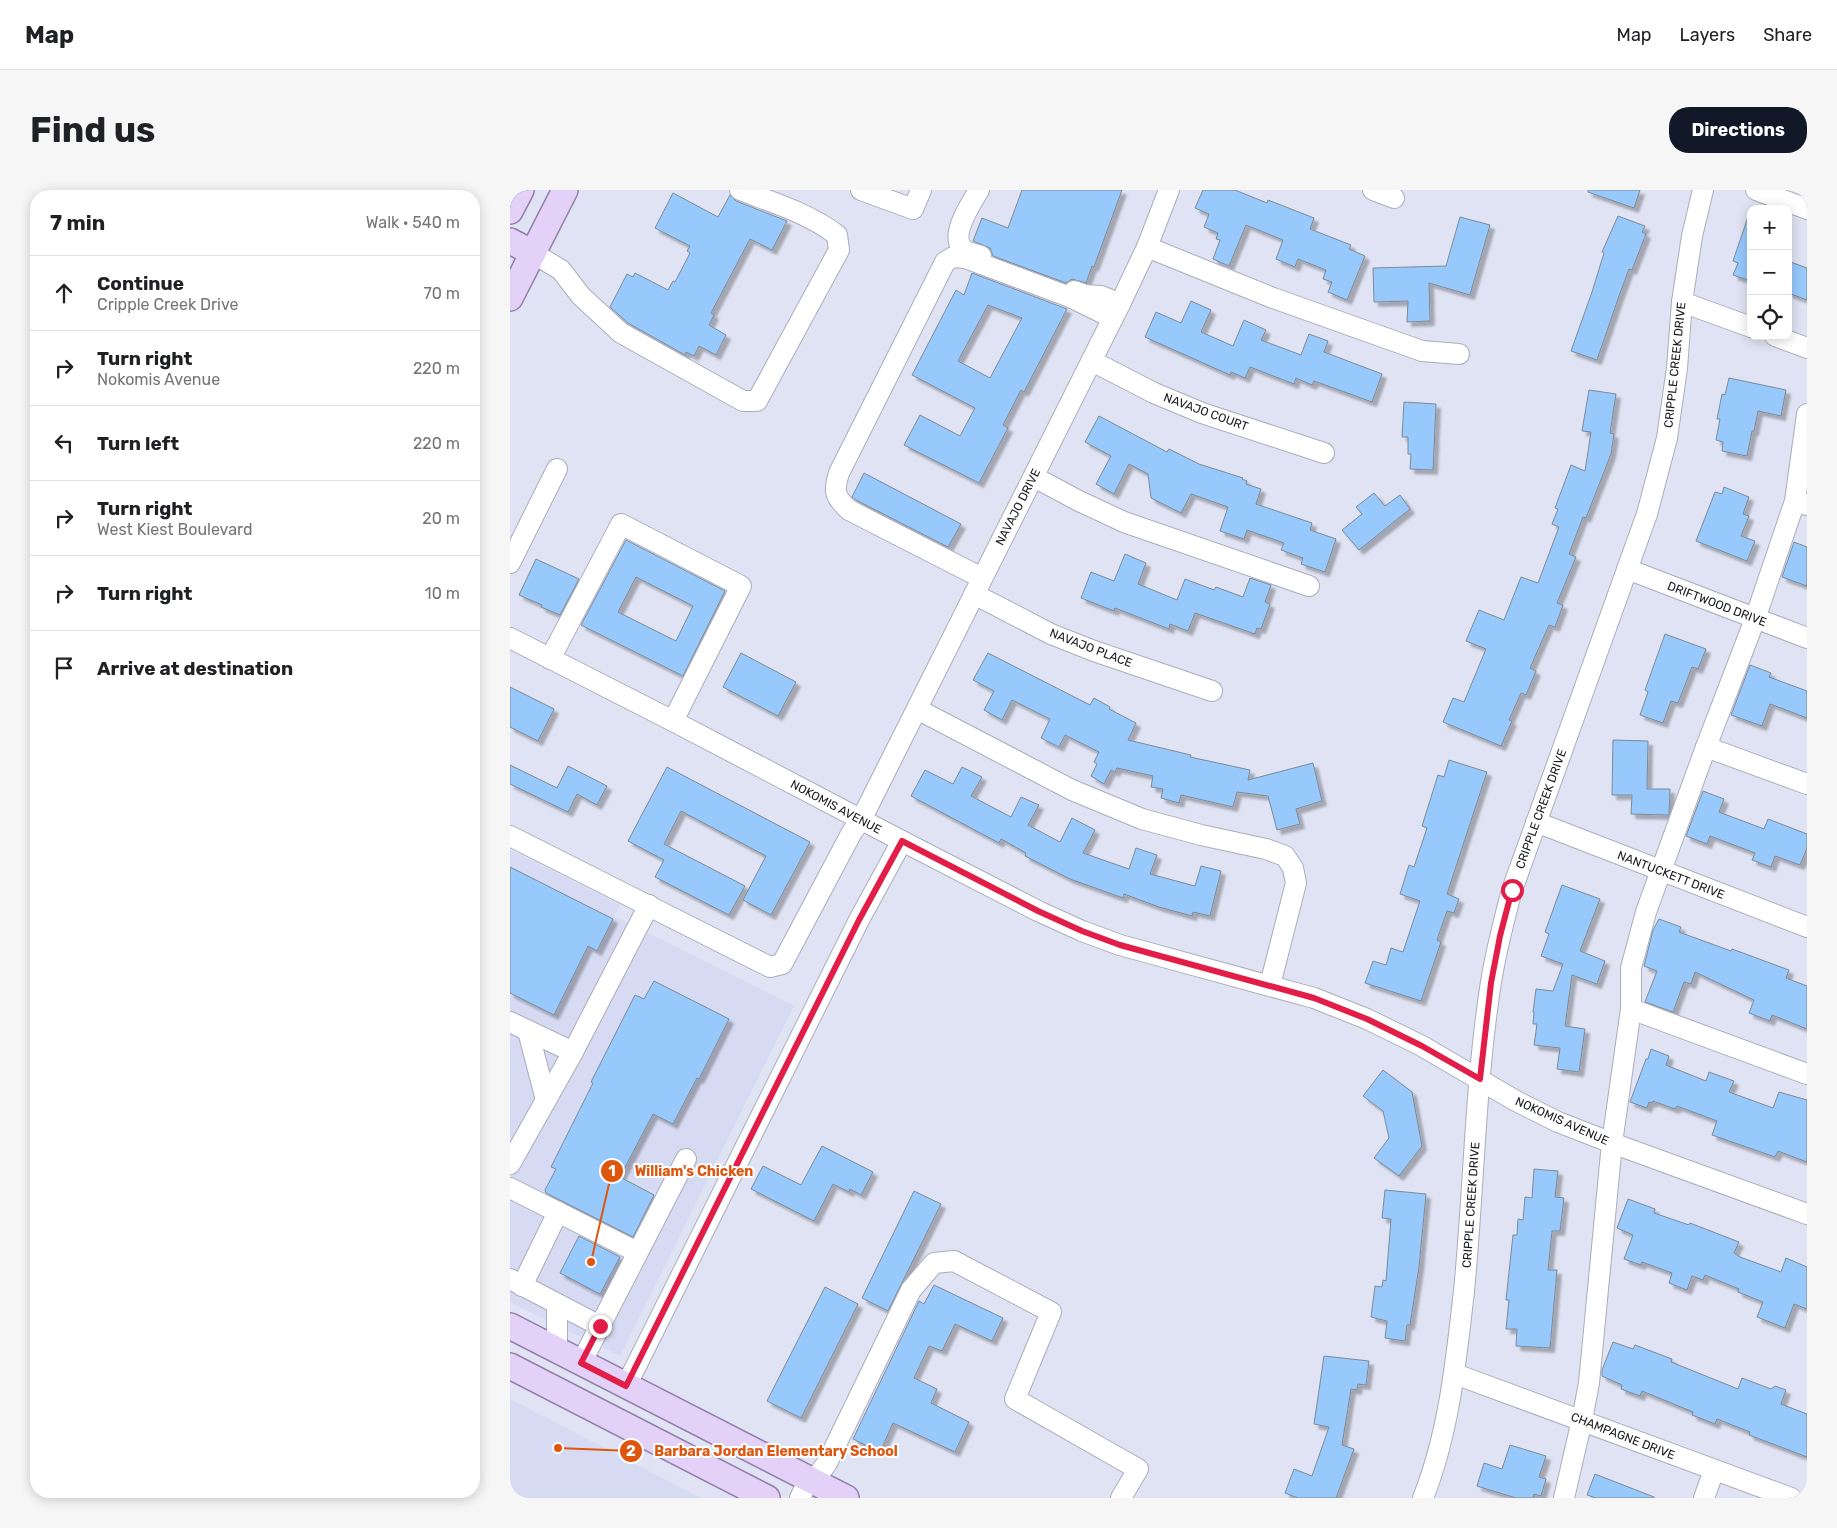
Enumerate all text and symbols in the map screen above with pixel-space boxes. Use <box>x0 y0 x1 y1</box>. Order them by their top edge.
text: Map <box>25 21 74 49</box>
text: Map <box>1617 24 1652 46</box>
text: Layers <box>1680 24 1735 46</box>
text: Share <box>1763 24 1812 46</box>
button: Directions <box>1669 107 1807 153</box>
text: Find us <box>30 109 155 151</box>
map controls <box>1747 205 1792 340</box>
button: + <box>1747 205 1792 250</box>
text: 7 min <box>50 210 105 235</box>
text: Walk · 540 m <box>366 213 460 232</box>
button: − <box>1747 250 1792 295</box>
text: Continue <box>97 272 184 295</box>
icon: ahead <box>50 279 78 307</box>
text: 70 m <box>423 284 460 303</box>
text: Cripple Creek Drive <box>97 295 238 314</box>
button: locate <box>1747 295 1792 340</box>
street label: CRIPPLE CREEK DRIVE <box>1661 301 1689 429</box>
text: Turn right <box>97 347 192 370</box>
icon: right <box>50 354 78 382</box>
text: 220 m <box>413 359 460 378</box>
text: Nokomis Avenue <box>97 370 220 389</box>
street label: NAVAJO COURT <box>1162 390 1250 434</box>
icon: left <box>50 429 78 457</box>
text: Turn left <box>97 432 179 455</box>
text: 220 m <box>413 434 460 453</box>
street label: NAVAJO DRIVE <box>993 466 1043 548</box>
text: Turn right <box>97 497 192 520</box>
icon: right <box>50 504 78 532</box>
text: 20 m <box>422 509 460 528</box>
text: West Kiest Boulevard <box>97 520 252 539</box>
icon: right <box>50 579 78 607</box>
street label: DRIFTWOOD DRIVE <box>1666 579 1768 629</box>
text: Turn right <box>97 582 192 605</box>
text: 10 m <box>425 584 460 603</box>
street label: NAVAJO PLACE <box>1048 626 1134 670</box>
icon: arrive <box>50 654 78 682</box>
text: Arrive at destination <box>97 657 293 680</box>
street label: CRIPPLE CREEK DRIVE <box>1513 747 1569 871</box>
street label: NOKOMIS AVENUE <box>788 777 884 837</box>
street label: NANTUCKETT DRIVE <box>1615 848 1727 902</box>
route start <box>1501 879 1524 902</box>
street label: NOKOMIS AVENUE <box>1513 1094 1611 1148</box>
street label: CRIPPLE CREEK DRIVE <box>1460 1141 1482 1269</box>
callout: William's Chicken <box>600 1156 763 1185</box>
text: 1 <box>608 1162 616 1180</box>
text: William's Chicken <box>635 1163 753 1180</box>
route end <box>589 1315 612 1338</box>
street label: CHAMPAGNE DRIVE <box>1569 1410 1677 1462</box>
callout: Barbara Jordan Elementary School <box>619 1437 908 1466</box>
text: 2 <box>626 1442 636 1460</box>
text: Barbara Jordan Elementary School <box>654 1443 898 1460</box>

